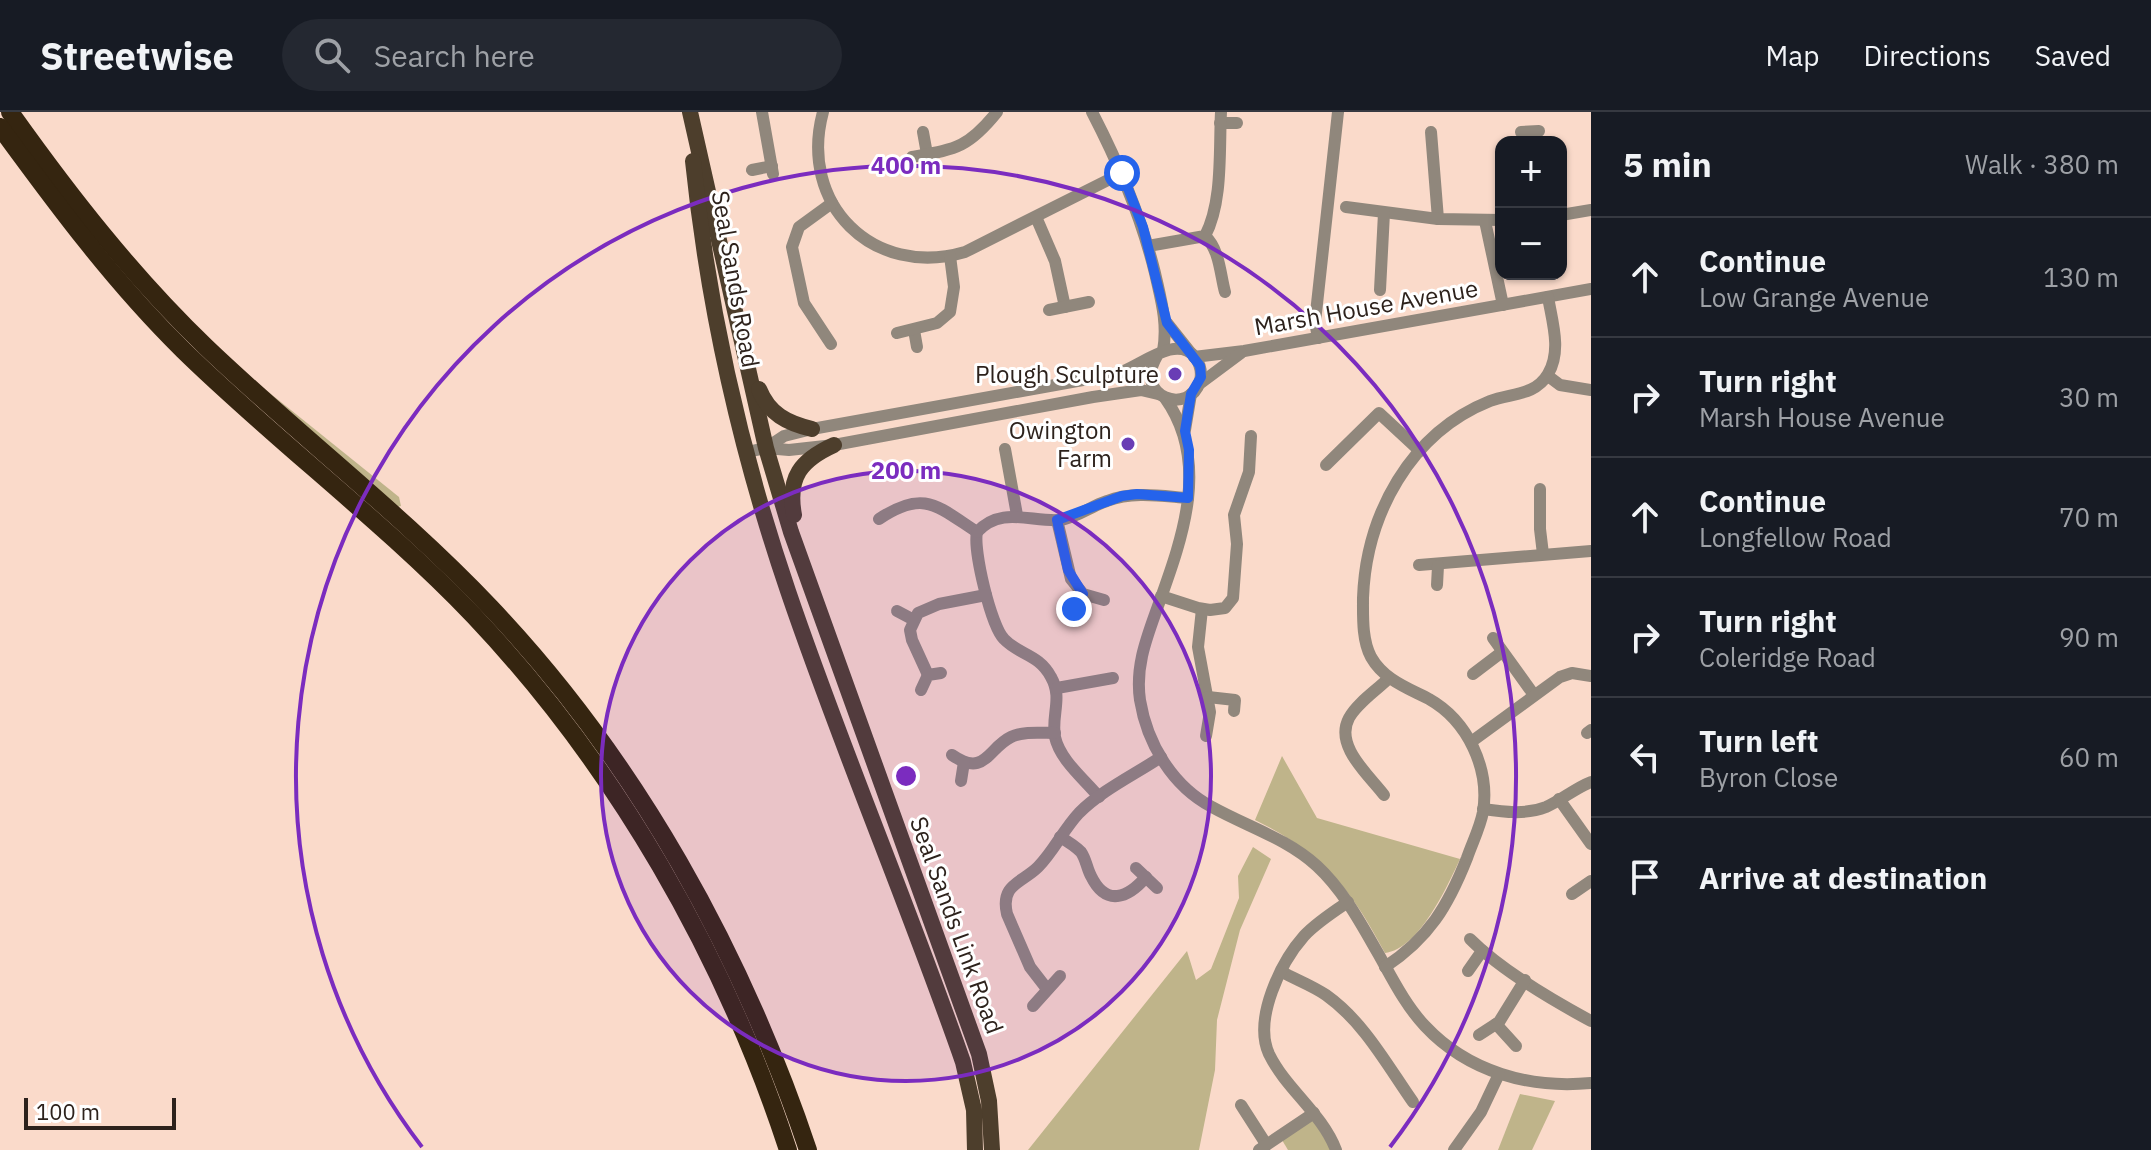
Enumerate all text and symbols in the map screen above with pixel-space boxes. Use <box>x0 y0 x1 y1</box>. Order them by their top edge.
search box <box>282 19 842 91</box>
text: Streetwise <box>40 31 234 80</box>
icon: search <box>310 33 354 77</box>
text: Search here <box>374 36 535 75</box>
text: Map <box>1765 37 1819 74</box>
text: Directions <box>1863 37 1991 74</box>
text: Saved <box>2035 37 2111 74</box>
map controls <box>1495 136 1567 280</box>
button: + <box>1495 136 1567 208</box>
text: 5 min <box>1623 142 1712 186</box>
text: Walk · 380 m <box>1965 147 2119 181</box>
text: 400 m <box>871 149 941 181</box>
route start <box>1104 155 1140 191</box>
street label: Seal Sands Road <box>705 188 767 370</box>
button: − <box>1495 208 1567 280</box>
text: Continue <box>1699 241 1826 280</box>
icon: ahead <box>1623 255 1667 299</box>
text: 130 m <box>2043 260 2119 294</box>
street label: Marsh House Avenue <box>1252 272 1480 342</box>
text: Low Grange Avenue <box>1699 280 1929 314</box>
place label: Plough Sculpture <box>975 358 1159 390</box>
text: Turn right <box>1699 361 1837 400</box>
marker: Plough Sculpture <box>1166 365 1184 383</box>
icon: right <box>1623 375 1667 419</box>
text: 30 m <box>2059 380 2119 414</box>
text: Marsh House Avenue <box>1699 400 1945 434</box>
place label: Owington Farm <box>1009 414 1112 474</box>
marker: Owington Farm <box>1119 435 1137 453</box>
text: 200 m <box>871 454 941 486</box>
text: Continue <box>1699 481 1826 520</box>
icon: ahead <box>1623 495 1667 539</box>
text: 70 m <box>2059 500 2119 534</box>
text: Longfellow Road <box>1699 520 1892 554</box>
route end <box>1056 591 1092 627</box>
text: Turn right <box>1699 601 1837 640</box>
icon: right <box>1623 615 1667 659</box>
text: 90 m <box>2059 620 2119 654</box>
text: Coleridge Road <box>1699 640 1876 674</box>
text: Turn left <box>1699 721 1818 760</box>
icon: left <box>1623 735 1667 779</box>
text: 60 m <box>2059 740 2119 774</box>
text: Byron Close <box>1699 760 1838 794</box>
centre of rings <box>892 762 920 790</box>
street label: Seal Sands Link Road <box>903 812 1011 1038</box>
icon: arrive <box>1623 855 1667 899</box>
text: Arrive at destination <box>1699 858 1987 897</box>
scale bar <box>24 1094 176 1130</box>
text: 100 m <box>36 1097 100 1126</box>

